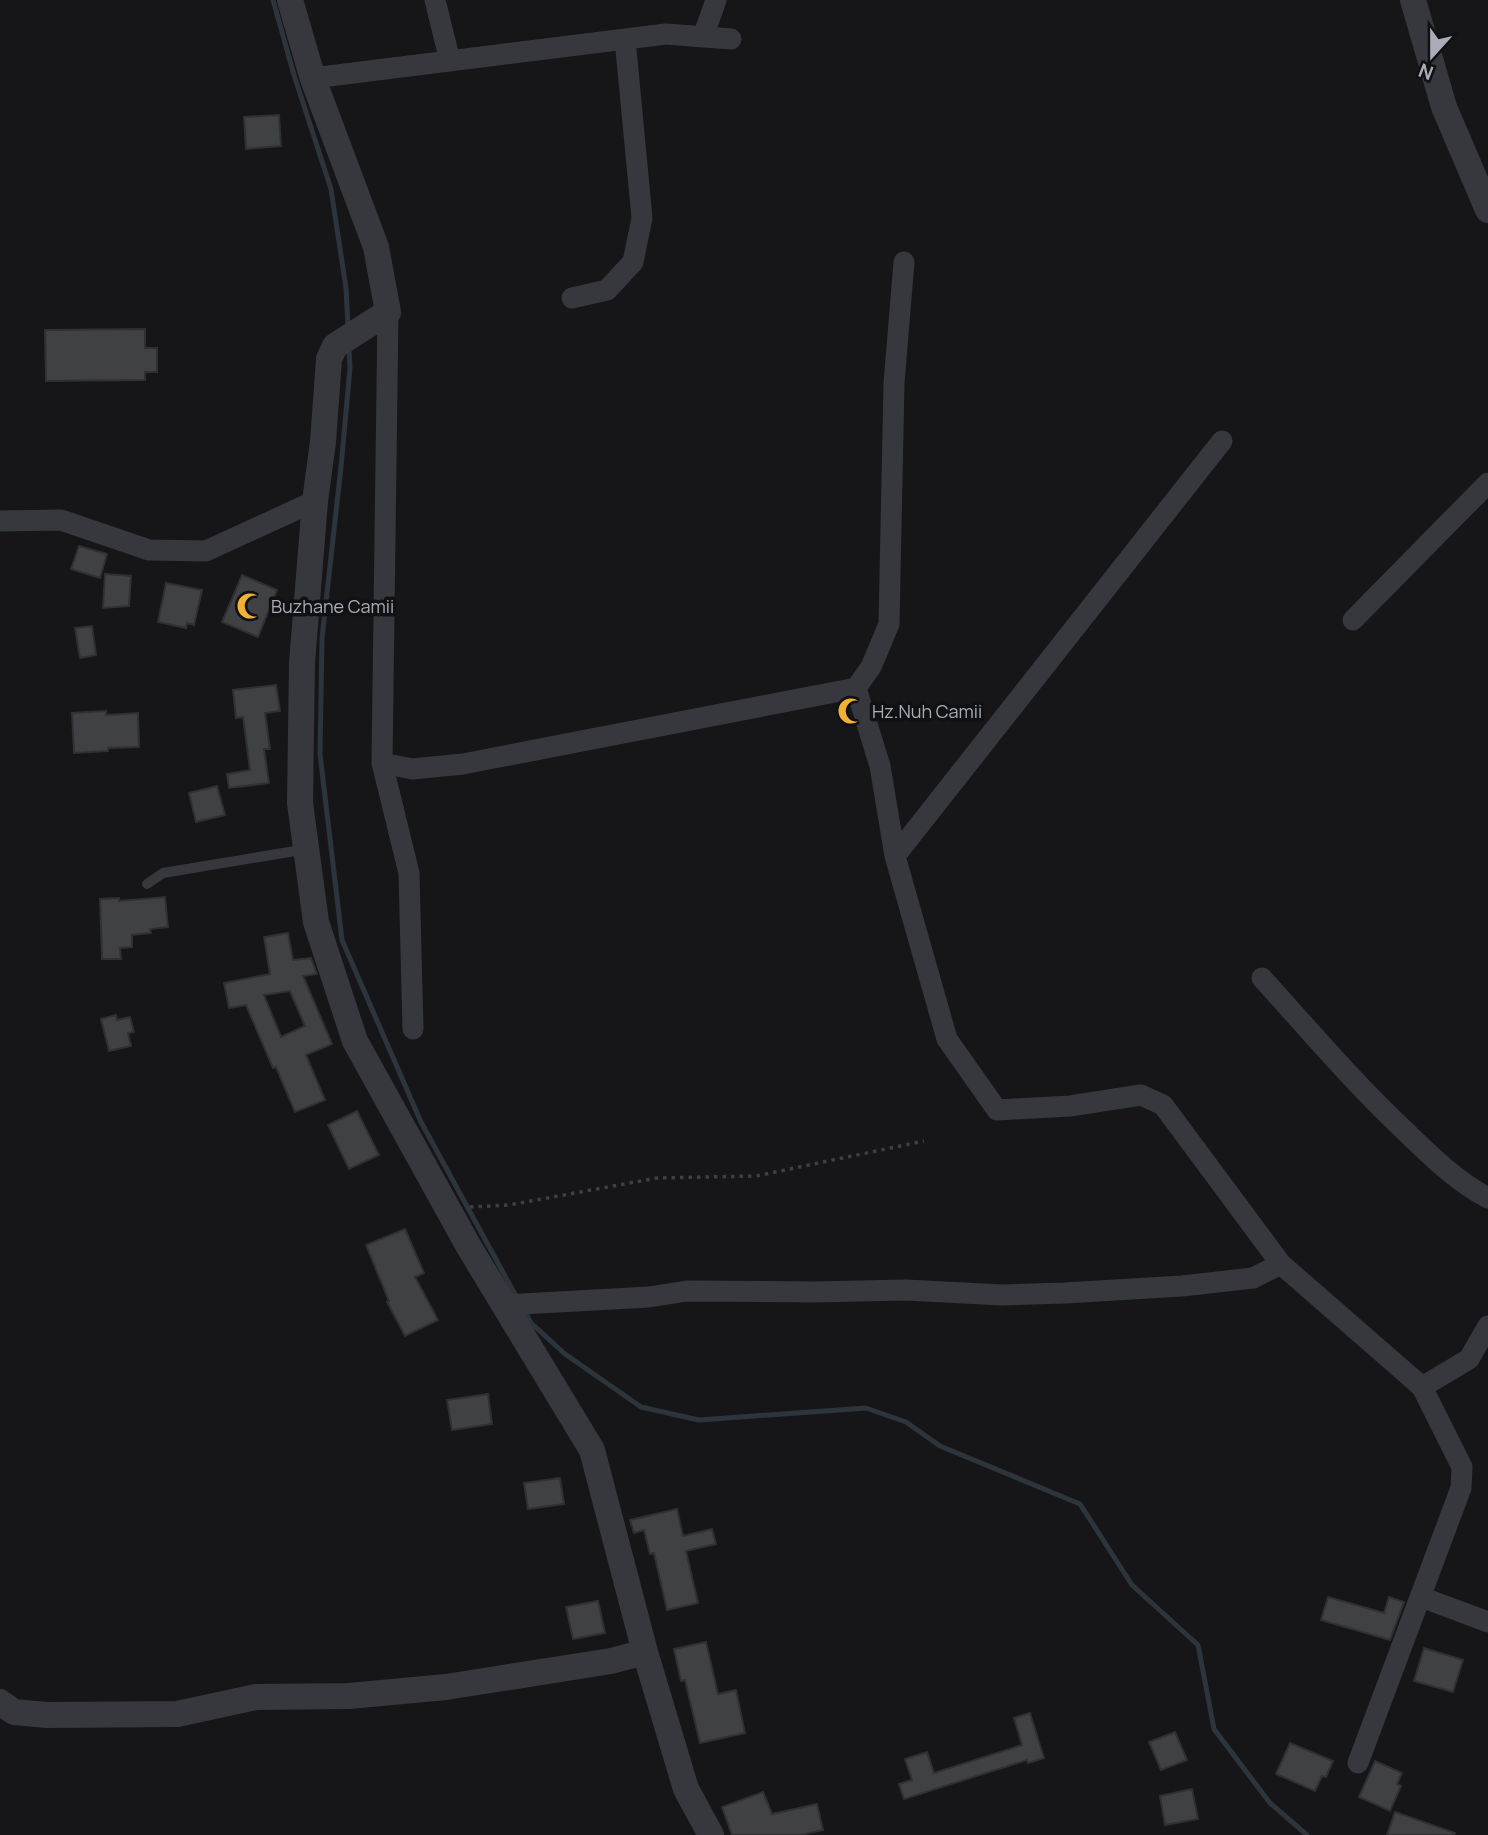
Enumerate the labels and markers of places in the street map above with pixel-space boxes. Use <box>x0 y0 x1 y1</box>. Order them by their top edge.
mosque icon: Buzhane Camii <box>235 591 265 621</box>
place label: Buzhane Camii <box>271 594 394 618</box>
mosque icon: Hz.Nuh Camii <box>836 696 866 726</box>
place label: Hz.Nuh Camii <box>872 699 982 723</box>

